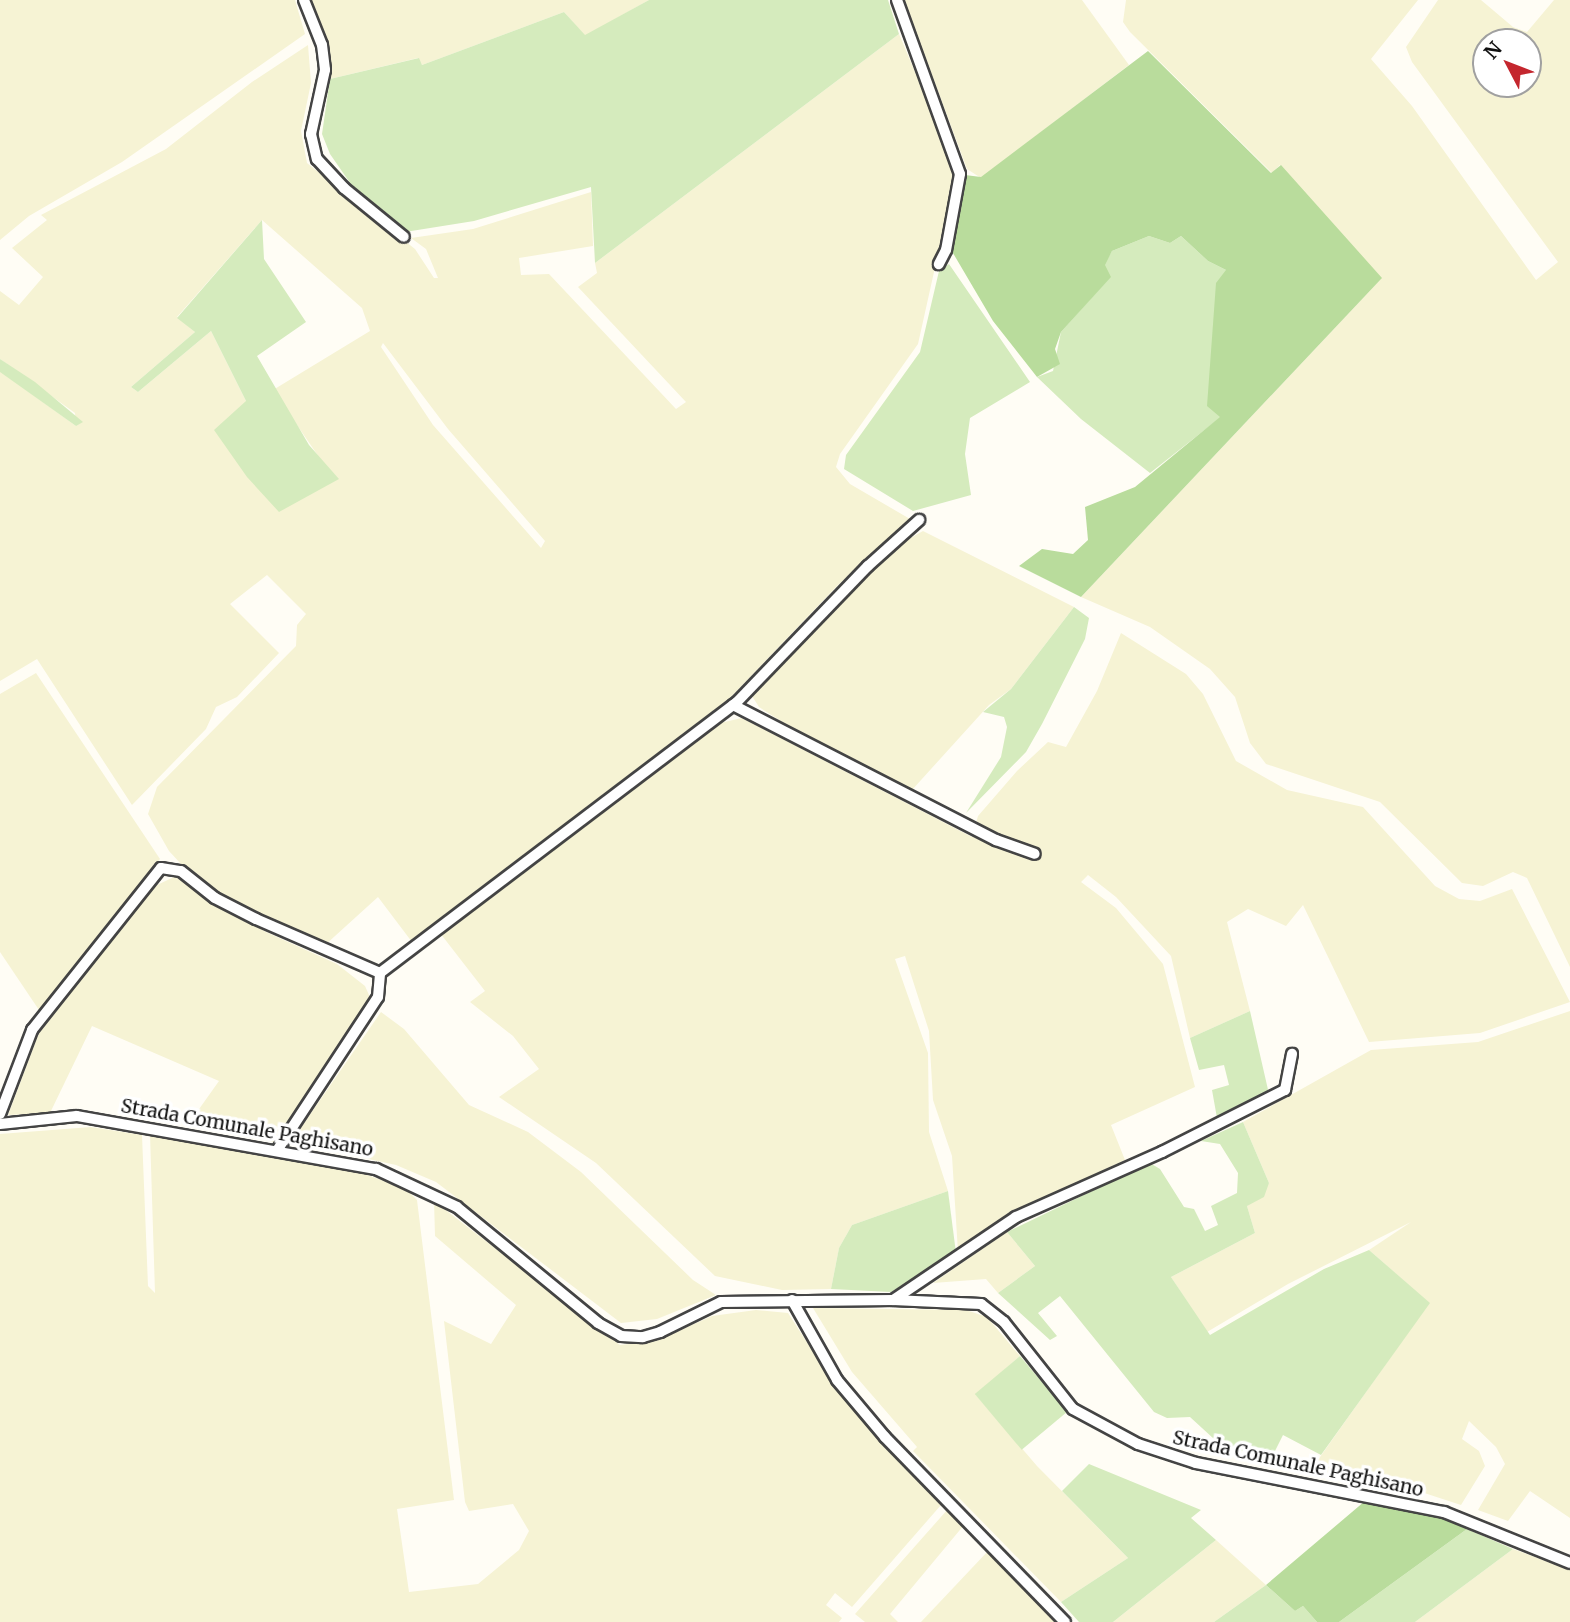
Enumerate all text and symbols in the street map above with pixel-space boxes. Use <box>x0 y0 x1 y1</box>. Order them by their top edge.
north arrow <box>1472 28 1542 98</box>
text: N <box>1479 37 1507 64</box>
street label: Strada Comunale Paghisano <box>119 1095 375 1161</box>
street label: Strada Comunale Paghisano <box>1170 1426 1426 1502</box>

